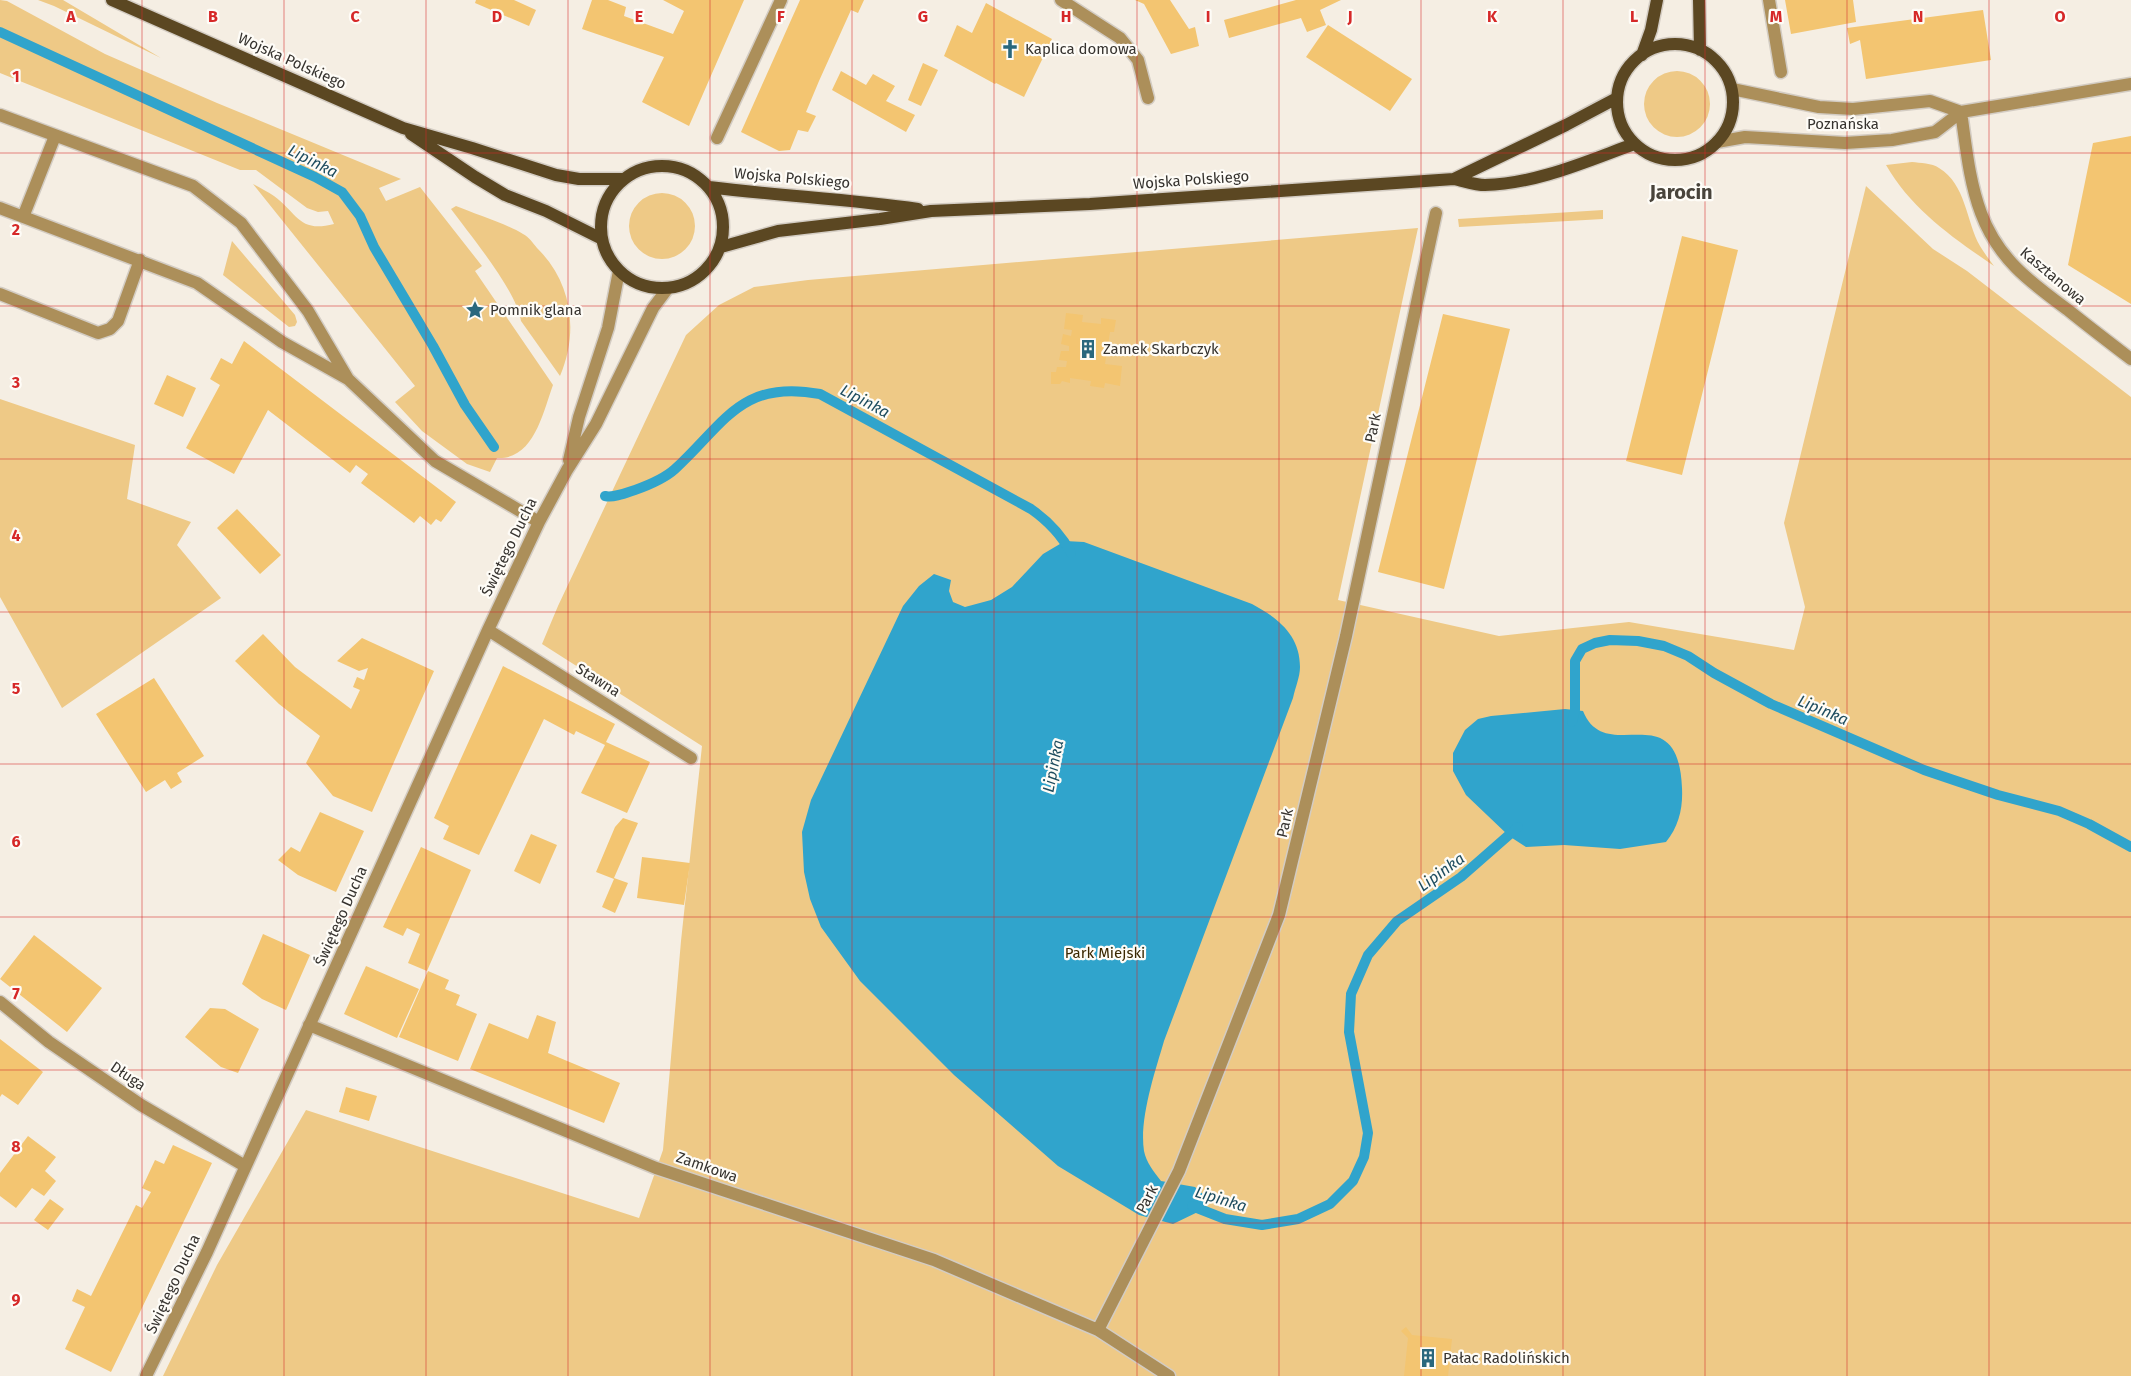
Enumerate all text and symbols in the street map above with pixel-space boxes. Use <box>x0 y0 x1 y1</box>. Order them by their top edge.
text: A <box>65 7 76 26</box>
text: B <box>208 7 218 26</box>
text: C <box>350 7 360 26</box>
text: D <box>492 7 502 26</box>
text: E <box>635 7 643 26</box>
text: F <box>777 7 785 26</box>
text: G <box>918 7 928 26</box>
text: H <box>1061 7 1071 26</box>
text: I <box>1206 7 1210 26</box>
text: J <box>1346 7 1353 26</box>
text: K <box>1487 7 1498 26</box>
text: L <box>1630 7 1638 26</box>
text: M <box>1770 7 1783 26</box>
text: N <box>1913 7 1923 26</box>
text: O <box>2054 7 2066 26</box>
street label: Wojska Polskiego <box>235 29 349 93</box>
church icon: Kaplica domowa <box>999 38 1021 60</box>
place label: Kaplica domowa <box>1025 40 1137 58</box>
text: 1 <box>12 67 20 86</box>
street label: Poznańska <box>1807 115 1879 133</box>
water label: Lipinka <box>285 140 341 182</box>
street label: Wojska Polskiego <box>733 164 851 192</box>
street label: Wojska Polskiego <box>1132 167 1250 193</box>
district label: Jarocin <box>1648 180 1713 204</box>
text: 2 <box>12 220 20 239</box>
street label: Kasztanowa <box>2017 243 2089 309</box>
place icon: Pomnik glana <box>464 299 486 321</box>
place label: Pomnik glana <box>490 301 582 319</box>
building icon: Zamek Skarbczyk <box>1077 338 1099 360</box>
place label: Zamek Skarbczyk <box>1103 340 1219 358</box>
text: 3 <box>11 373 20 392</box>
water label: Lipinka <box>837 380 893 422</box>
street label: Park <box>1361 411 1385 444</box>
street label: Świętego Ducha <box>477 495 541 599</box>
text: 4 <box>11 526 21 545</box>
street label: Stawna <box>572 659 624 701</box>
text: 5 <box>12 679 21 698</box>
water label: Lipinka <box>1795 691 1851 729</box>
water label: Lipinka <box>1039 738 1067 794</box>
street label: Park <box>1273 806 1297 839</box>
text: 6 <box>11 832 21 851</box>
water label: Lipinka <box>1414 849 1468 895</box>
street label: Świętego Ducha <box>311 863 371 969</box>
park label: Park Miejski <box>1065 944 1145 962</box>
text: 7 <box>12 984 20 1003</box>
street label: Długa <box>107 1058 149 1094</box>
text: 8 <box>11 1137 21 1156</box>
street label: Zamkowa <box>674 1148 740 1186</box>
street label: Park <box>1132 1181 1162 1216</box>
water label: Lipinka <box>1193 1182 1249 1216</box>
street label: Świętego Ducha <box>142 1231 204 1337</box>
text: 9 <box>12 1290 21 1309</box>
building icon: Pałac Radolińskich <box>1417 1347 1439 1369</box>
place label: Pałac Radolińskich <box>1443 1349 1570 1367</box>

